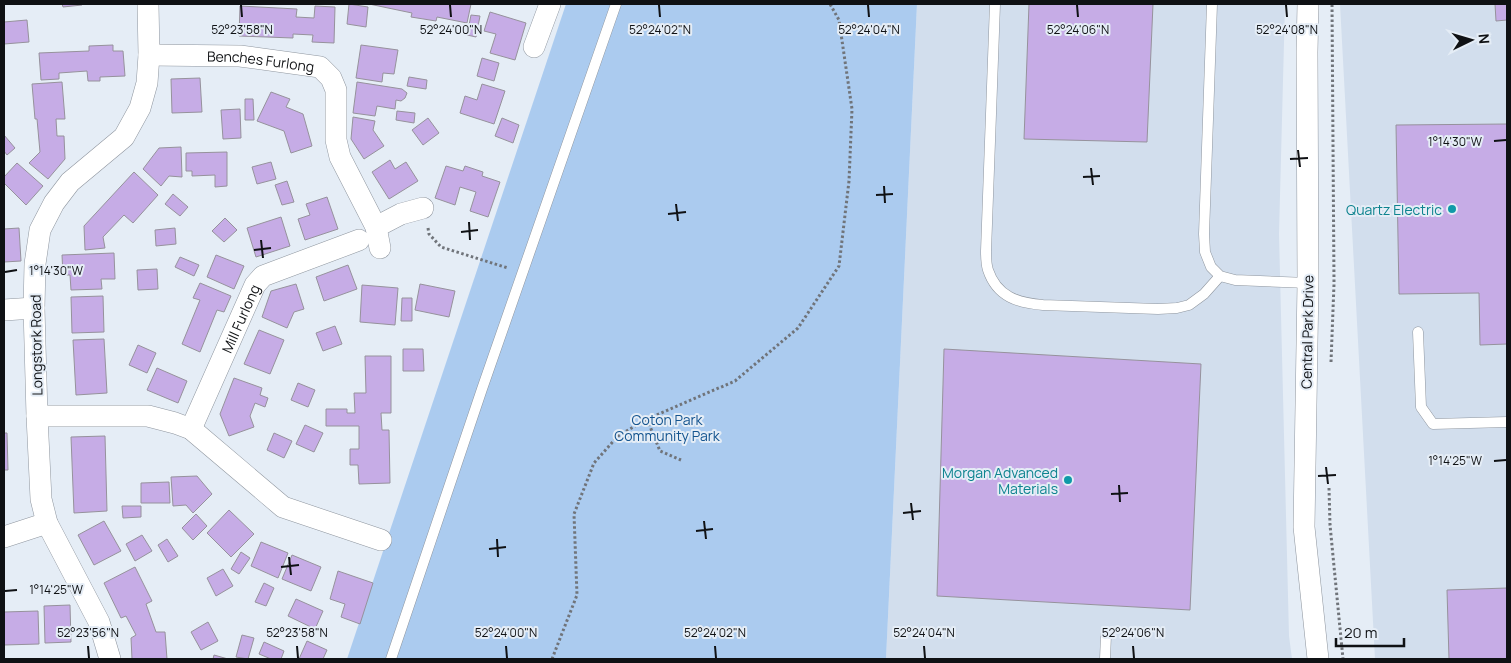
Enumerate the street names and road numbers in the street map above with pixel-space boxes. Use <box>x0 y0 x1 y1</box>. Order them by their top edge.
street label: Benches Furlong <box>207 46 316 76</box>
street label: Central Park Drive <box>1297 275 1317 389</box>
street label: Mill Furlong <box>217 281 264 356</box>
street label: Longstork Road <box>26 294 46 396</box>

